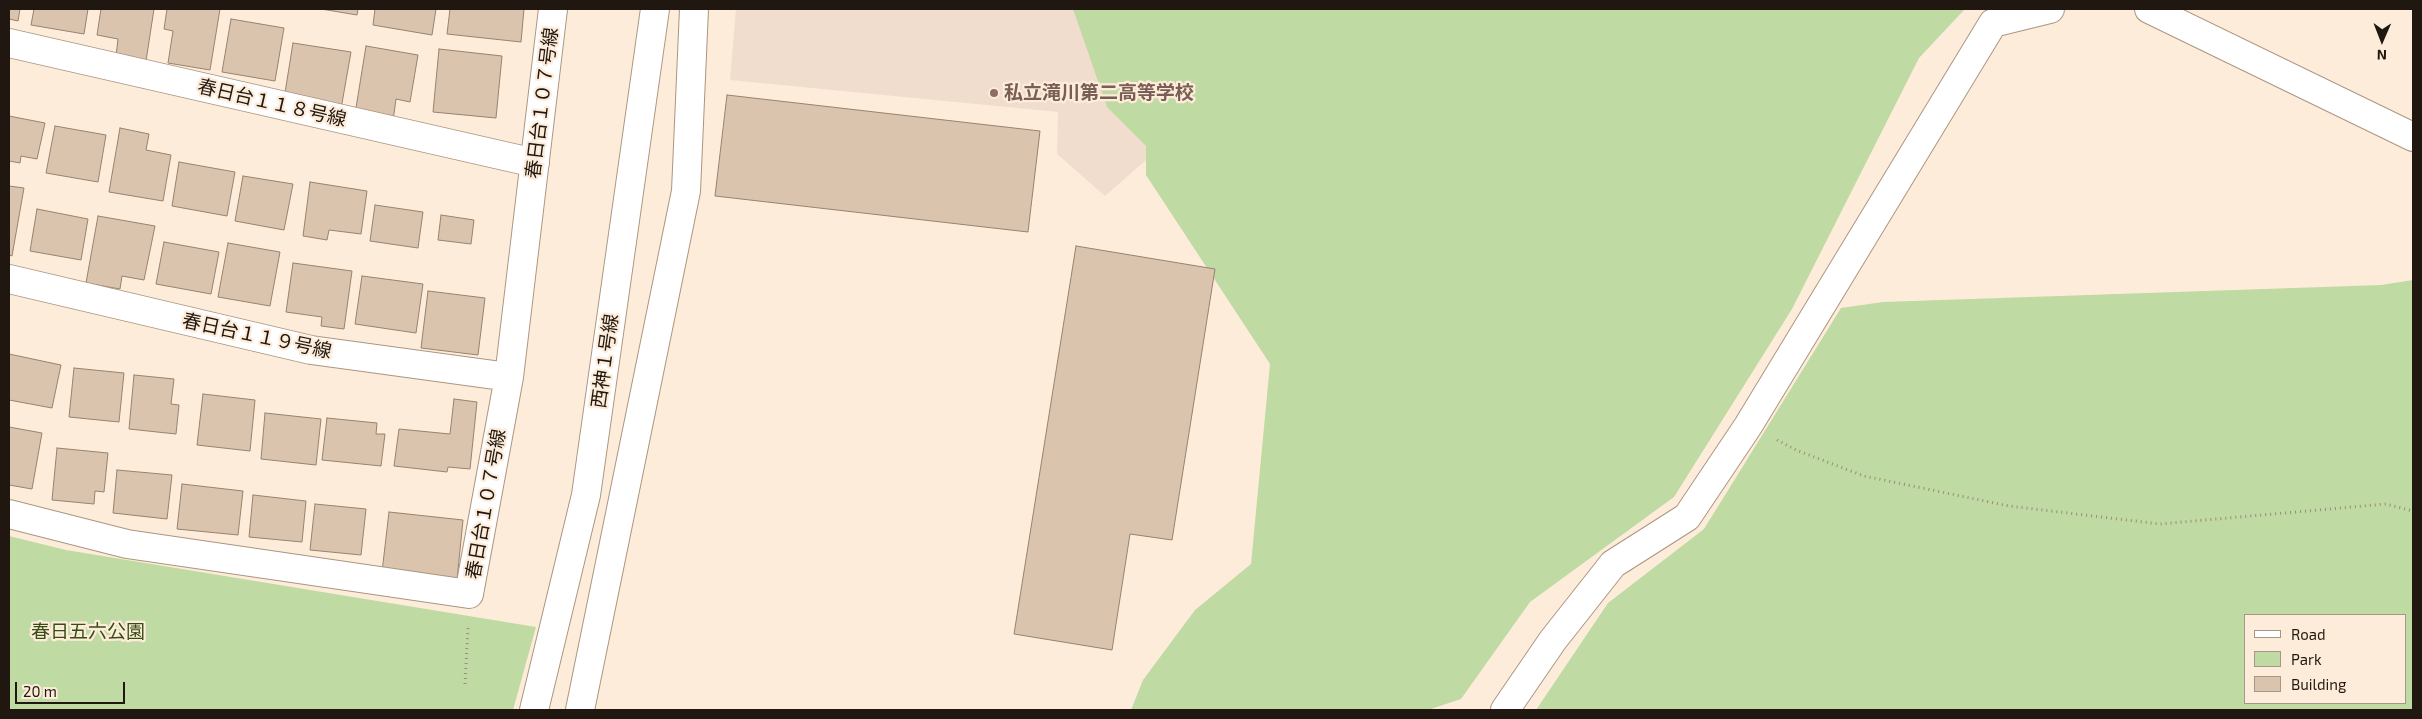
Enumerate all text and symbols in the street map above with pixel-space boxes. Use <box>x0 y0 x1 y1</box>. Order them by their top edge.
north arrow <box>2357 15 2407 65</box>
street label: 春日台１０７号線 <box>521 26 563 180</box>
text: N <box>2377 47 2387 64</box>
street label: 春日台１１８号線 <box>195 75 349 131</box>
place label: 私立滝川第二高等学校 <box>1004 82 1194 104</box>
marker: 私立滝川第二高等学校 <box>988 87 1000 99</box>
street label: 春日台１１９号線 <box>180 309 334 363</box>
street label: 西神１号線 <box>587 312 623 410</box>
street label: 春日台１０７号線 <box>462 427 510 581</box>
legend <box>2244 614 2407 704</box>
park label: 春日五六公園 <box>31 621 145 643</box>
text: Road <box>2291 625 2326 643</box>
text: Park <box>2291 650 2322 668</box>
scale bar <box>18 672 128 704</box>
text: Building <box>2291 675 2346 693</box>
text: 20 m <box>23 682 57 700</box>

